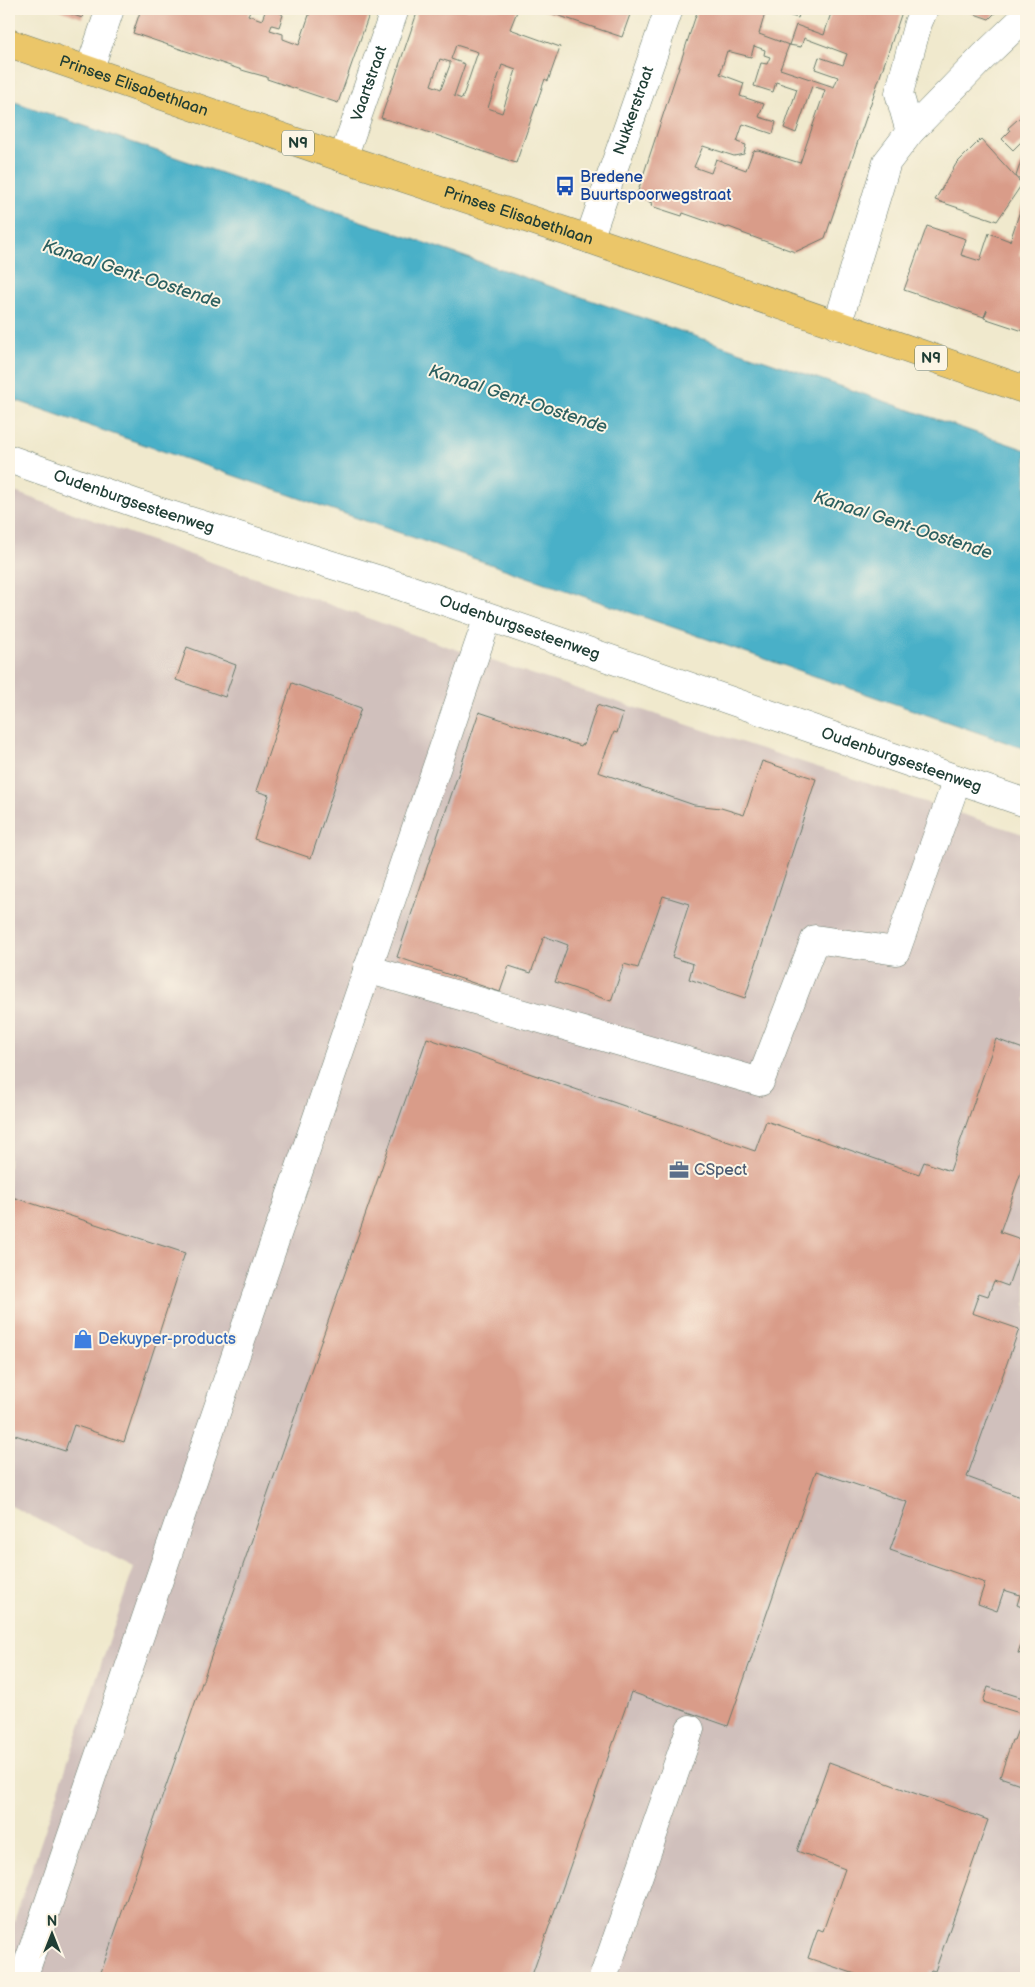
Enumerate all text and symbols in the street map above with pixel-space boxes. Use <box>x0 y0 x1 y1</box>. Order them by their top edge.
street label: Vaartstraat <box>347 43 391 124</box>
street label: Prinses Elisabethlaan <box>57 52 211 120</box>
street label: Nukkerstraat <box>609 63 658 158</box>
road number: N9 <box>282 130 314 156</box>
place label: Bredene Buurtspoorwegstraat <box>580 168 731 205</box>
bus stop icon: Bredene Buurtspoorwegstraat <box>554 175 576 197</box>
street label: Prinses Elisabethlaan <box>441 182 596 249</box>
water label: Kanaal Gent-Oostende <box>40 235 224 313</box>
road number: N9 <box>915 346 947 370</box>
water label: Kanaal Gent-Oostende <box>426 360 610 438</box>
street label: Oudenburgsesteenweg <box>51 466 217 537</box>
water label: Kanaal Gent-Oostende <box>811 486 995 564</box>
street label: Oudenburgsesteenweg <box>437 591 603 664</box>
street label: Oudenburgsesteenweg <box>819 723 984 796</box>
office icon: CSpect <box>668 1159 690 1181</box>
place label: CSpect <box>694 1161 747 1180</box>
shop icon: Dekuyper-products <box>72 1328 94 1350</box>
place label: Dekuyper-products <box>98 1330 236 1349</box>
north arrow <box>28 1910 78 1960</box>
text: N <box>47 1913 57 1930</box>

